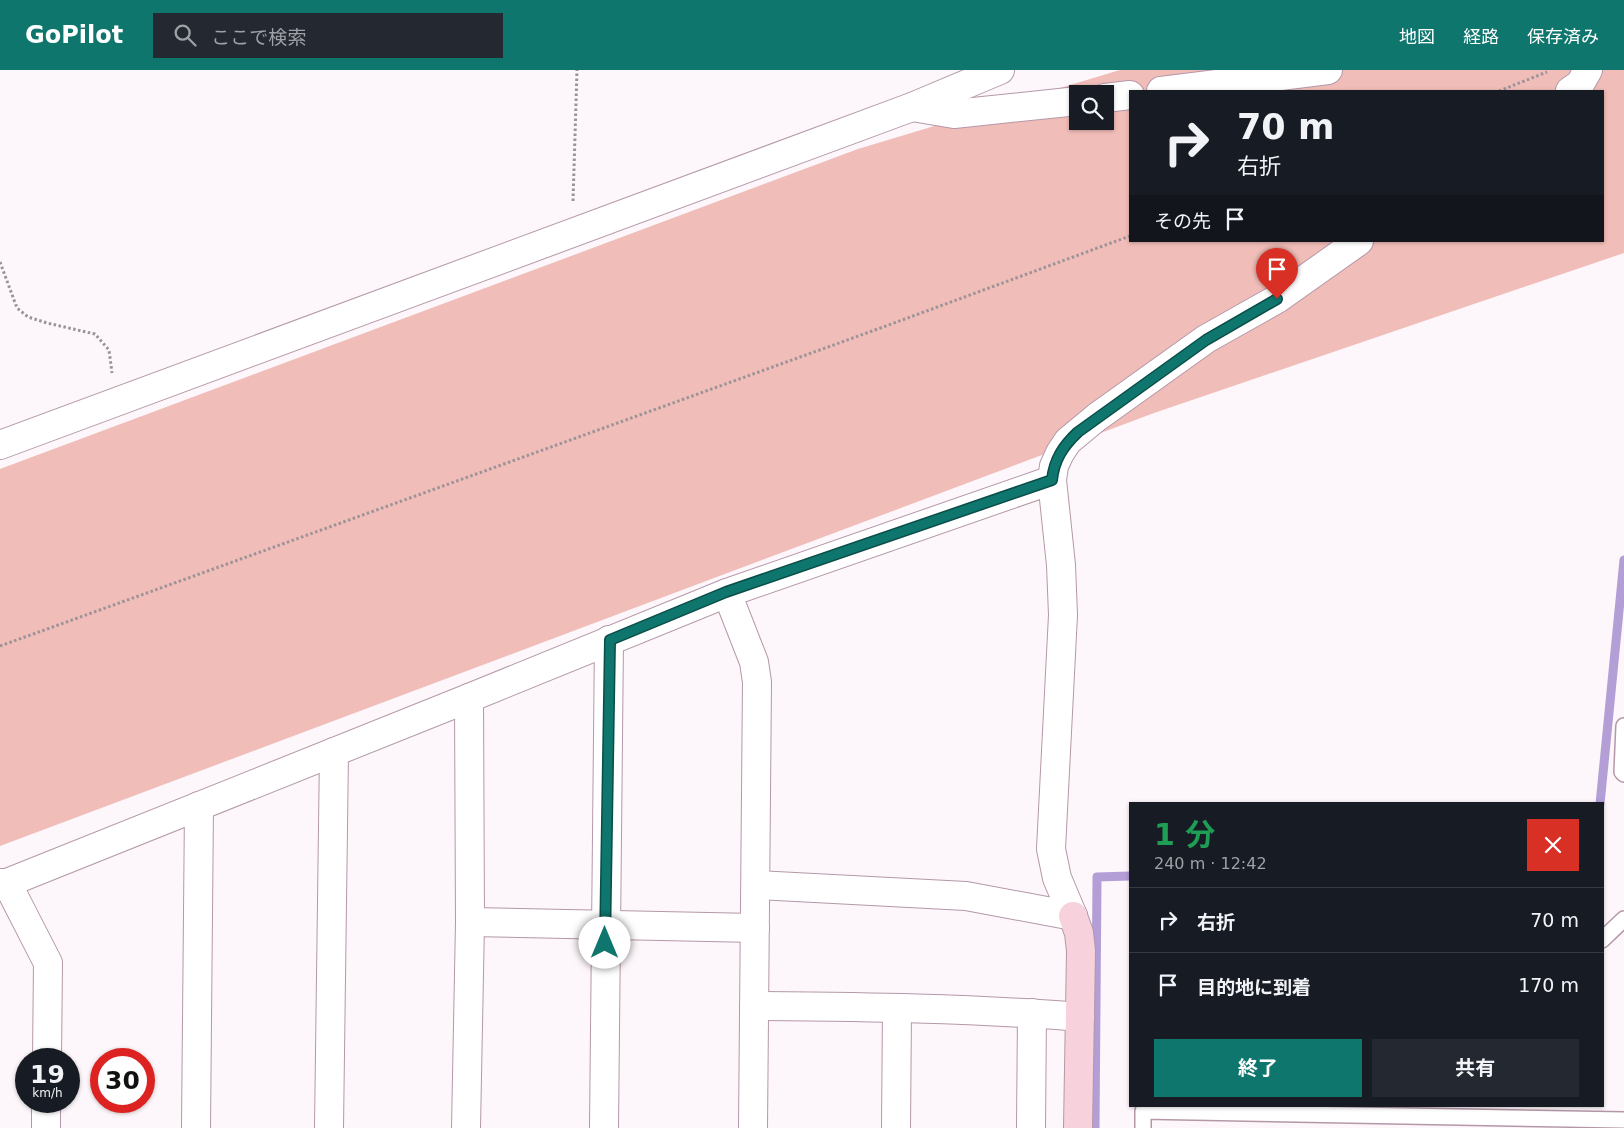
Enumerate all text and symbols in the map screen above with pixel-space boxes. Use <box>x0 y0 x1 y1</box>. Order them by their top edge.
search box <box>153 13 503 58</box>
text: GoPilot <box>25 21 123 49</box>
icon: search <box>171 21 199 49</box>
text: ここで検索 <box>211 26 306 48</box>
text: 地図 <box>1399 26 1435 47</box>
text: 経路 <box>1463 26 1499 47</box>
text: 保存済み <box>1527 26 1599 47</box>
map controls <box>1069 85 1114 130</box>
button: search <box>1069 85 1114 130</box>
text: 70 m <box>1237 107 1334 147</box>
icon: right <box>1154 110 1219 175</box>
text: 右折 <box>1237 154 1281 179</box>
icon: arrive <box>1221 205 1249 233</box>
text: その先 <box>1154 210 1211 232</box>
pin <box>1256 248 1298 299</box>
icon: arrive <box>1263 255 1291 283</box>
text: 1 分 <box>1154 817 1215 852</box>
button: close <box>1527 819 1579 871</box>
text: 240 m · 12:42 <box>1154 854 1267 873</box>
icon: right <box>1154 906 1182 934</box>
text: 70 m <box>1530 909 1579 931</box>
text: 右折 <box>1197 911 1235 933</box>
position arrow <box>578 916 630 968</box>
icon: arrive <box>1154 971 1182 999</box>
text: 170 m <box>1518 974 1579 996</box>
text: 目的地に到着 <box>1197 976 1311 998</box>
button: 終了 <box>1154 1039 1362 1097</box>
button: 共有 <box>1372 1039 1579 1097</box>
speed limit sign: 30 <box>90 1048 155 1113</box>
text: 19 <box>30 1060 65 1089</box>
text: km/h <box>32 1086 63 1100</box>

